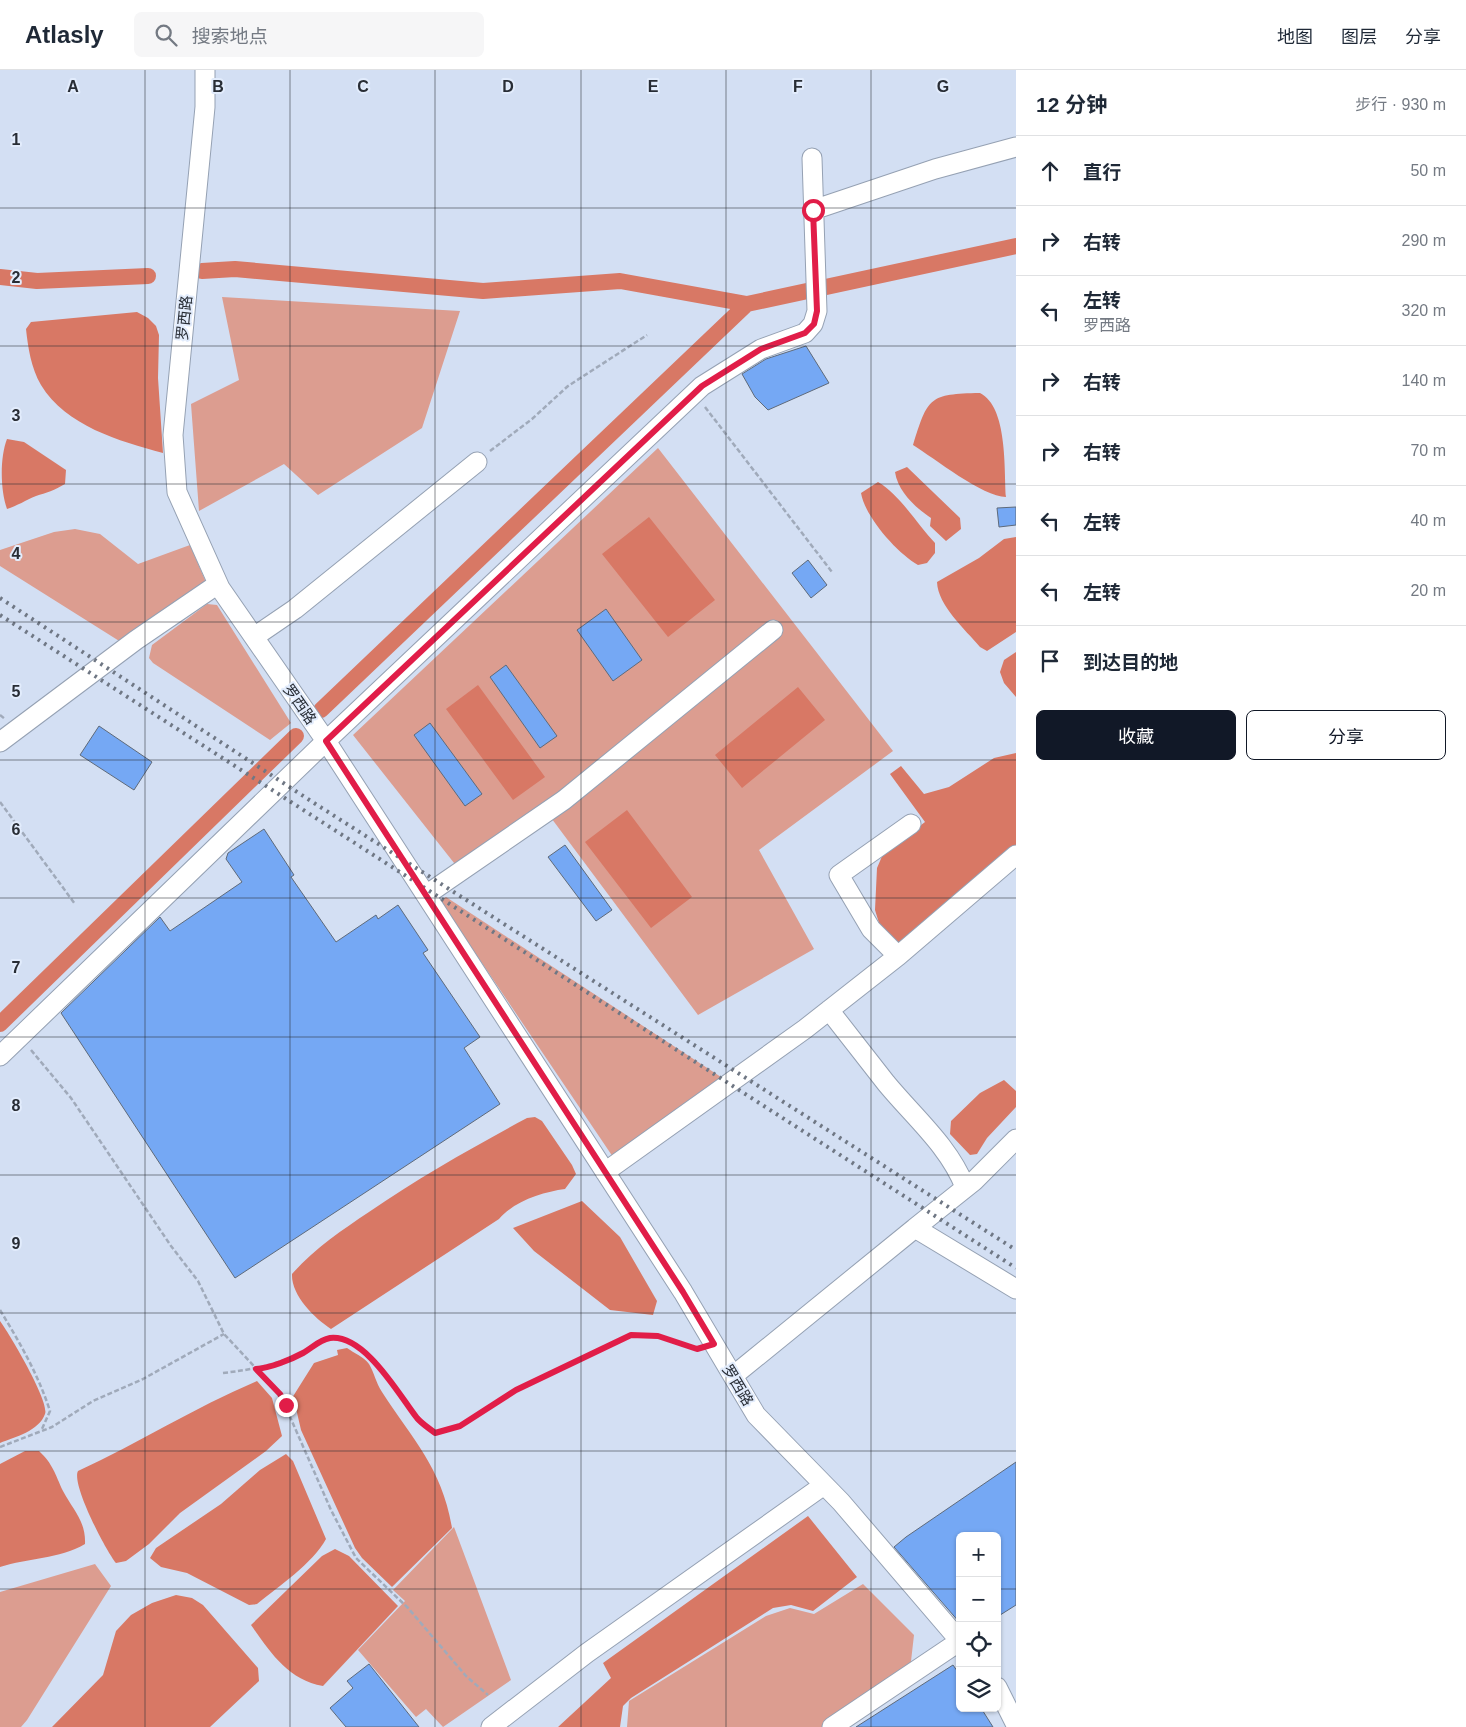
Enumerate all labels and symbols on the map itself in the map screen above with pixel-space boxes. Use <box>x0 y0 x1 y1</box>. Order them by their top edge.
text: A <box>67 78 79 95</box>
text: B <box>212 78 224 95</box>
text: C <box>357 78 369 95</box>
text: D <box>502 78 514 95</box>
text: E <box>648 78 659 95</box>
text: F <box>793 78 803 95</box>
text: G <box>937 78 949 95</box>
text: 1 <box>12 131 21 148</box>
route start <box>802 199 825 222</box>
text: 2 <box>12 269 21 286</box>
street label: 罗西路 <box>173 295 195 341</box>
text: 3 <box>12 407 21 424</box>
text: 4 <box>12 545 21 562</box>
street label: 罗西路 <box>280 681 320 727</box>
text: 5 <box>12 683 21 700</box>
text: 6 <box>12 821 21 838</box>
text: 7 <box>12 959 21 976</box>
text: 8 <box>12 1097 21 1114</box>
text: 9 <box>12 1235 21 1252</box>
street label: 罗西路 <box>719 1361 757 1409</box>
route end <box>275 1394 298 1417</box>

